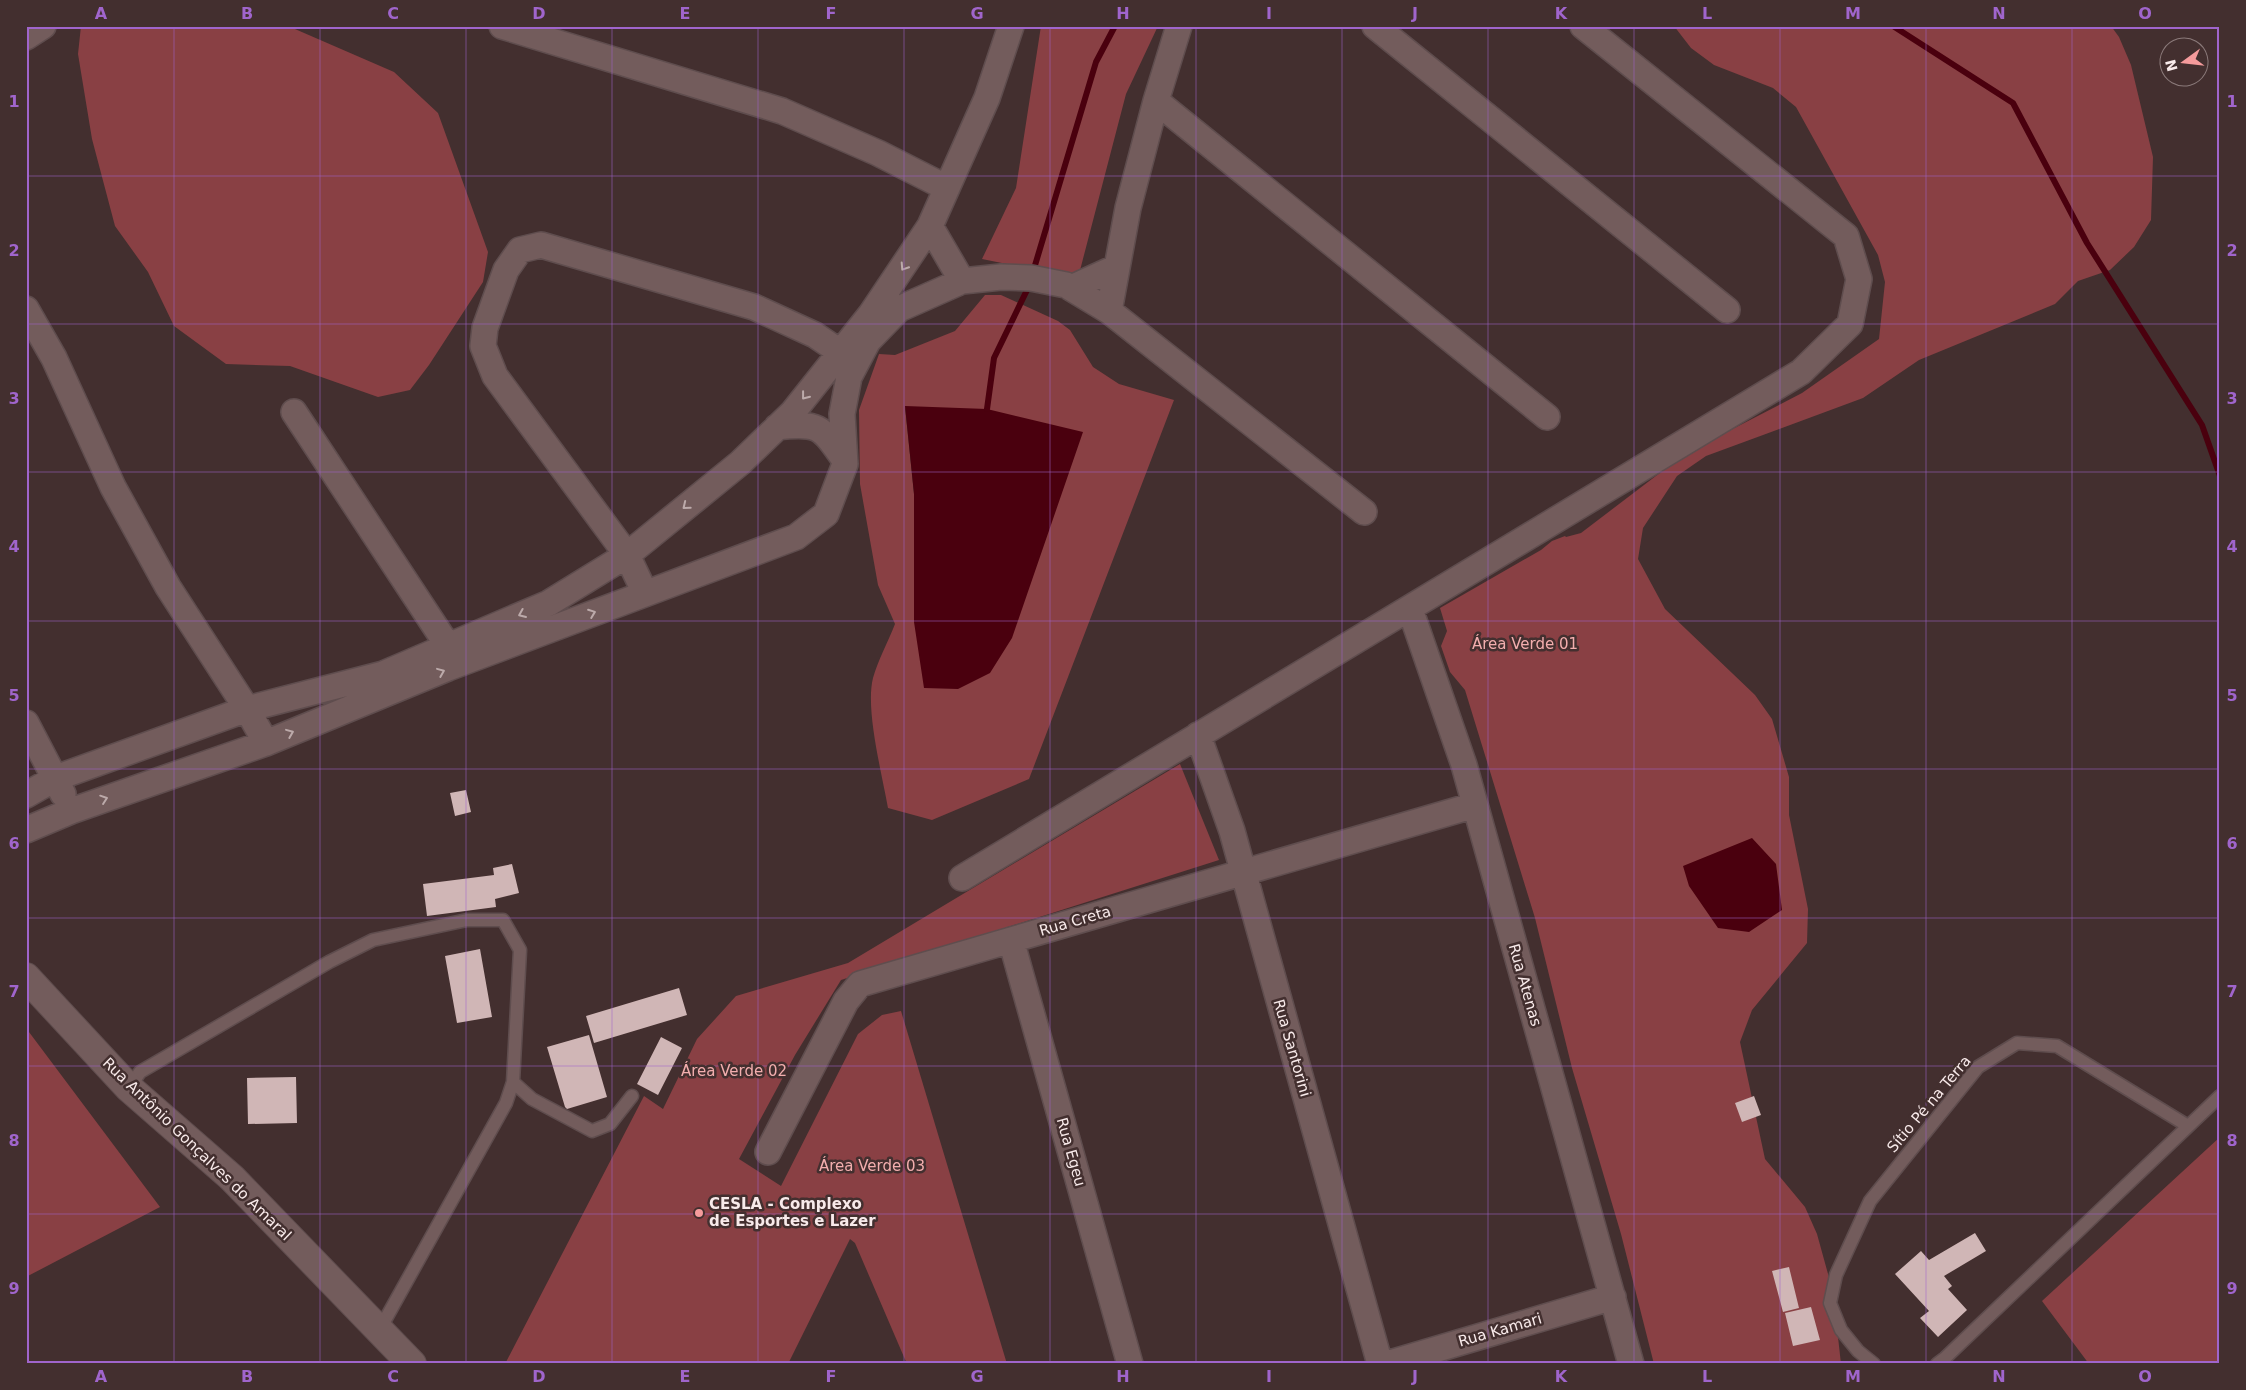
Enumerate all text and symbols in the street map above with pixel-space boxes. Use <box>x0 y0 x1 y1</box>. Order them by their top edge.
text: A <box>95 4 108 23</box>
text: B <box>241 4 253 23</box>
text: C <box>387 4 399 23</box>
text: D <box>532 4 546 23</box>
text: E <box>680 4 690 23</box>
text: F <box>826 4 836 23</box>
text: G <box>970 4 984 23</box>
text: H <box>1116 4 1130 23</box>
text: I <box>1266 4 1272 23</box>
text: J <box>1411 4 1418 23</box>
text: K <box>1555 4 1568 23</box>
text: L <box>1702 4 1712 23</box>
text: M <box>1845 4 1861 23</box>
text: N <box>1992 4 2006 23</box>
text: O <box>2138 4 2152 23</box>
north arrow <box>2158 38 2208 88</box>
text: N <box>2162 58 2181 73</box>
text: 1 <box>8 92 20 111</box>
text: 1 <box>2226 92 2238 111</box>
text: 2 <box>8 241 20 260</box>
text: 2 <box>2226 241 2238 260</box>
one-way arrow <box>900 262 910 271</box>
text: 3 <box>8 389 20 408</box>
text: 3 <box>2226 389 2238 408</box>
one-way arrow <box>803 390 811 399</box>
one-way arrow <box>683 501 692 509</box>
text: 4 <box>8 537 20 556</box>
text: 4 <box>2226 537 2238 556</box>
one-way arrow <box>518 608 527 619</box>
one-way arrow <box>587 609 596 619</box>
park label: Área Verde 01 <box>1472 634 1578 653</box>
one-way arrow <box>436 667 445 678</box>
text: 5 <box>8 686 20 705</box>
text: 5 <box>2226 686 2238 705</box>
one-way arrow <box>285 729 294 739</box>
one-way arrow <box>99 795 108 805</box>
text: 6 <box>8 834 20 853</box>
text: 6 <box>2226 834 2238 853</box>
street label: Rua Creta <box>1037 902 1113 940</box>
street label: Rua Atenas <box>1505 942 1545 1028</box>
text: 7 <box>8 982 20 1001</box>
text: 7 <box>2226 982 2238 1001</box>
street label: Rua Santorini <box>1269 997 1315 1099</box>
street label: Sítio Pé na Terra <box>1883 1052 1975 1156</box>
street label: Rua Antônio Gonçalves do Amaral <box>99 1054 295 1244</box>
park label: Área Verde 02 <box>681 1061 787 1080</box>
street label: Rua Egeu <box>1053 1115 1089 1189</box>
text: 8 <box>8 1131 20 1150</box>
text: 8 <box>2226 1131 2238 1150</box>
park label: Área Verde 03 <box>819 1156 925 1175</box>
place label: CESLA - Complexo de Esportes e Lazer <box>709 1195 876 1230</box>
marker: CESLA - Complexo de Esportes e Lazer <box>693 1207 705 1219</box>
text: 9 <box>8 1279 20 1298</box>
text: 9 <box>2226 1279 2238 1298</box>
street label: Rua Kamari <box>1456 1309 1544 1351</box>
text: A <box>95 1367 108 1386</box>
text: B <box>241 1367 253 1386</box>
text: C <box>387 1367 399 1386</box>
text: D <box>532 1367 546 1386</box>
text: E <box>680 1367 690 1386</box>
text: F <box>826 1367 836 1386</box>
text: G <box>970 1367 984 1386</box>
text: H <box>1116 1367 1130 1386</box>
text: I <box>1266 1367 1272 1386</box>
text: J <box>1411 1367 1418 1386</box>
text: K <box>1555 1367 1568 1386</box>
text: L <box>1702 1367 1712 1386</box>
text: M <box>1845 1367 1861 1386</box>
text: N <box>1992 1367 2006 1386</box>
text: O <box>2138 1367 2152 1386</box>

